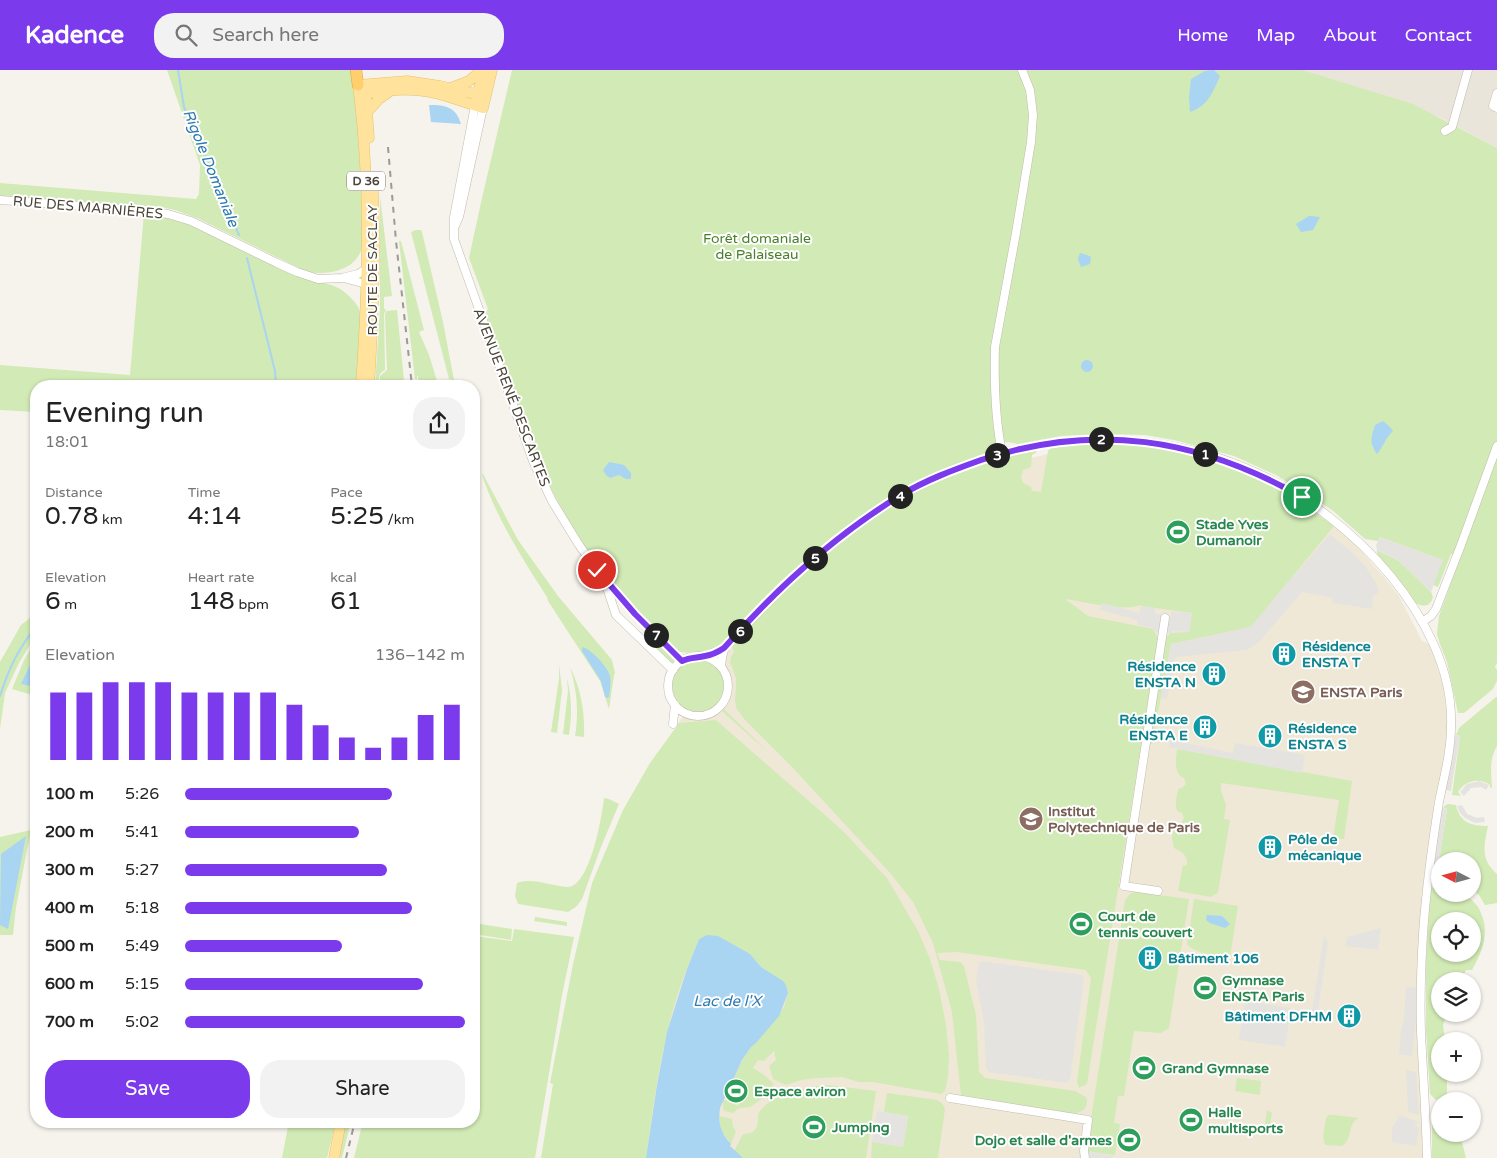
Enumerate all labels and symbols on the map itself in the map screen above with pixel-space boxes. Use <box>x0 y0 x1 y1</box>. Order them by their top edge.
water label: Rigole Domaniale <box>179 107 243 231</box>
road number: D 36 <box>347 172 385 190</box>
street label: RUE DES MARNIÈRES <box>12 192 164 223</box>
street label: ROUTE DE SACLAY <box>364 204 381 336</box>
park label: Forêt domaniale de Palaiseau <box>703 230 811 263</box>
street label: AVENUE RENÉ DESCARTES <box>470 305 554 489</box>
pin: 2 <box>1088 426 1114 452</box>
pin: 3 <box>984 442 1010 468</box>
pin: 1 <box>1192 442 1218 466</box>
pin <box>1281 476 1323 518</box>
pin: 4 <box>888 484 912 508</box>
place label: Stade Yves Dumanoir <box>1196 516 1269 549</box>
sports icon: Stade Yves Dumanoir <box>1165 519 1191 545</box>
pin: 5 <box>802 546 828 570</box>
pin <box>576 549 618 591</box>
pin: 6 <box>728 618 752 644</box>
pin: 7 <box>644 622 668 648</box>
place label: Résidence ENSTA T <box>1302 638 1371 671</box>
building icon: Résidence ENSTA T <box>1271 641 1297 667</box>
place label: Résidence ENSTA N <box>1127 658 1196 691</box>
building icon: Résidence ENSTA N <box>1201 661 1227 687</box>
school or university icon: ENSTA Paris <box>1290 679 1316 705</box>
place label: ENSTA Paris <box>1320 684 1403 701</box>
place label: Résidence ENSTA E <box>1119 711 1188 744</box>
building icon: Résidence ENSTA E <box>1192 714 1218 740</box>
place label: Résidence ENSTA S <box>1288 720 1357 753</box>
building icon: Résidence ENSTA S <box>1257 723 1283 749</box>
place label: Institut Polytechnique de Paris <box>1048 803 1200 836</box>
school or university icon: Institut Polytechnique de Paris <box>1018 806 1044 832</box>
place label: Pôle de mécanique <box>1288 831 1361 864</box>
building icon: Pôle de mécanique <box>1257 834 1283 860</box>
north arrow <box>1431 852 1481 902</box>
place label: Court de tennis couvert <box>1097 908 1193 941</box>
sports icon: Court de tennis couvert <box>1068 911 1094 937</box>
building icon: Bâtiment 106 <box>1137 945 1163 971</box>
place label: Bâtiment 106 <box>1168 950 1259 967</box>
place label: Gymnase ENSTA Paris <box>1222 972 1305 1005</box>
sports icon: Gymnase ENSTA Paris <box>1192 975 1218 1001</box>
water label: Lac de l'X <box>693 992 763 1010</box>
building icon: Bâtiment DFHM <box>1336 1003 1362 1029</box>
place label: Bâtiment DFHM <box>1225 1008 1332 1025</box>
sports icon: Grand Gymnase <box>1131 1055 1157 1081</box>
place label: Grand Gymnase <box>1162 1060 1269 1077</box>
sports icon: Espace aviron <box>723 1078 749 1104</box>
place label: Espace aviron <box>754 1083 846 1100</box>
place label: Halle multisports <box>1208 1104 1283 1137</box>
sports icon: Halle multisports <box>1178 1107 1204 1133</box>
sports icon: Jumping <box>801 1114 827 1140</box>
place label: Jumping <box>831 1119 890 1136</box>
sports icon: Dojo et salle d'armes <box>1116 1127 1142 1153</box>
place label: Dojo et salle d'armes <box>975 1132 1112 1149</box>

